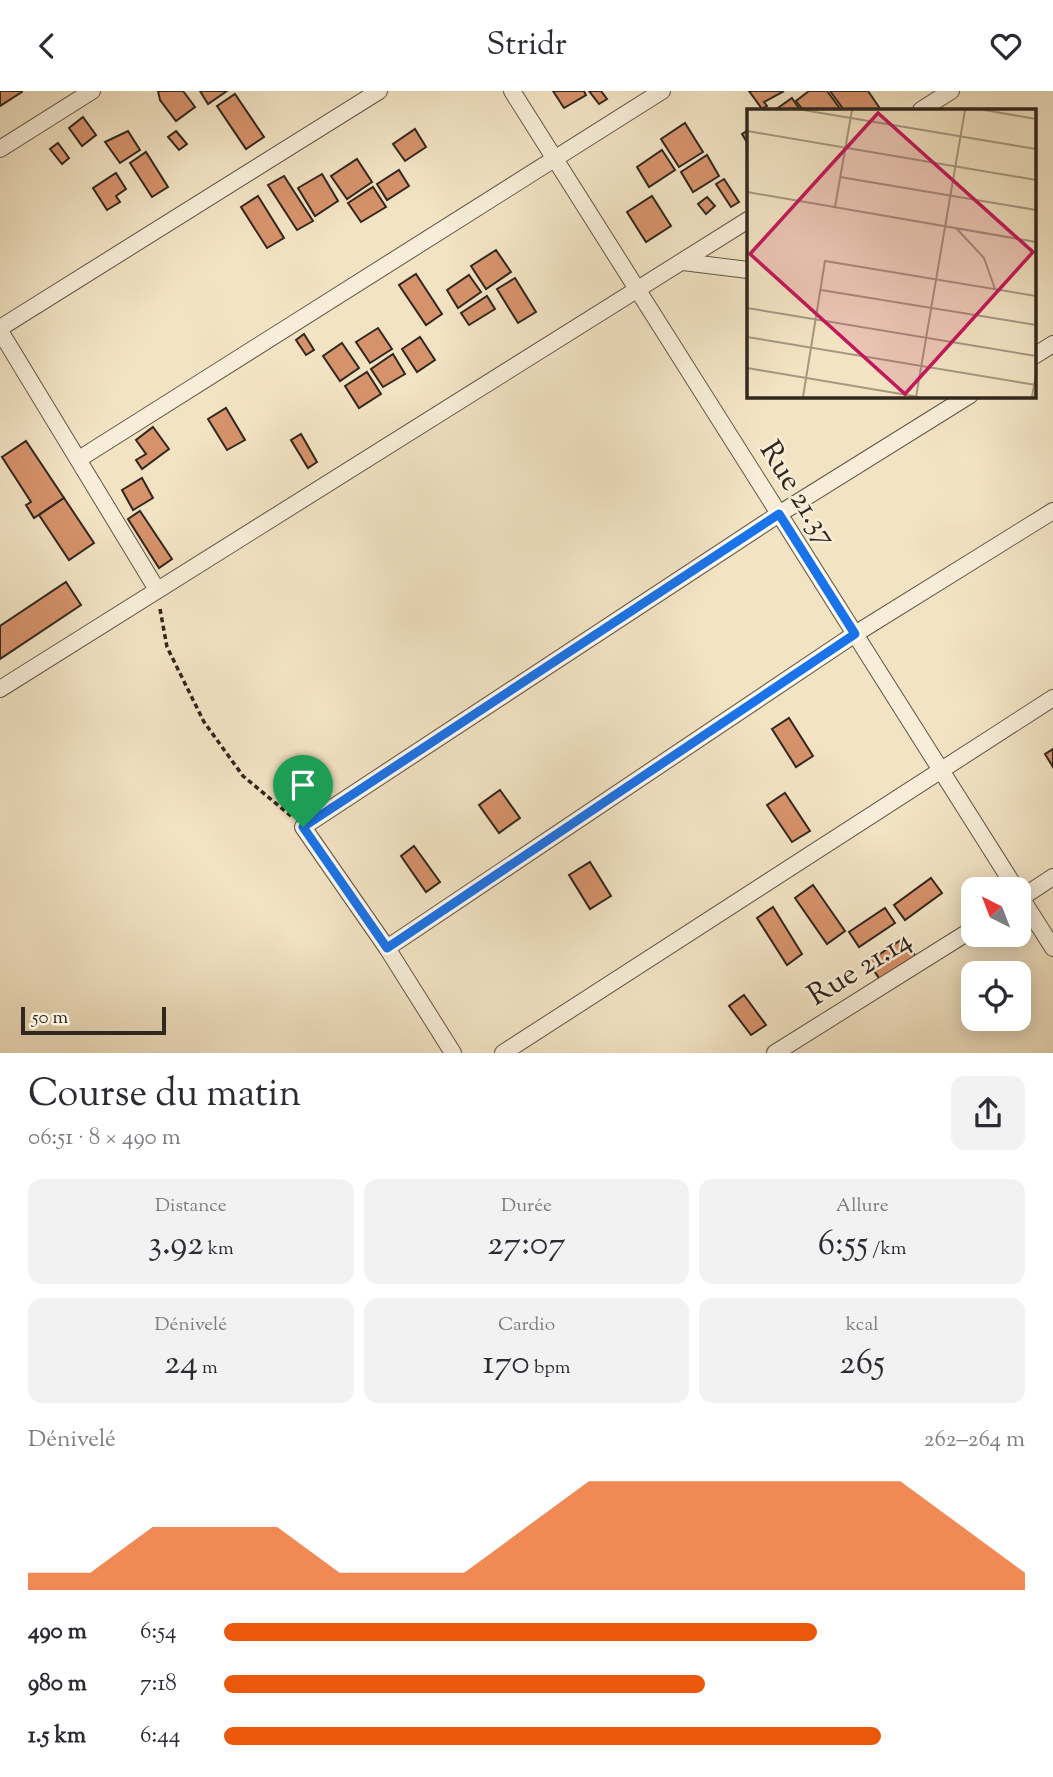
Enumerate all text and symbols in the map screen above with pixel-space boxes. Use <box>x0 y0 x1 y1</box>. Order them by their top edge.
text: Stridr <box>486 23 567 69</box>
icon: back <box>28 27 66 65</box>
icon: heart <box>987 27 1025 65</box>
inset map <box>747 109 1036 397</box>
street label: Rue 21.37 <box>748 433 846 555</box>
pin <box>273 755 333 827</box>
icon: arrive <box>284 766 322 804</box>
north arrow <box>961 877 1031 947</box>
map controls <box>961 877 1031 1031</box>
street label: Rue 21.14 <box>800 920 921 1018</box>
button: locate <box>961 961 1031 1031</box>
scale bar <box>21 1003 166 1035</box>
text: 50 m <box>32 1005 68 1032</box>
text: Course du matin <box>28 1069 301 1123</box>
button: share <box>951 1076 1025 1150</box>
text: 06:51 · 8 × 490 m <box>28 1122 181 1155</box>
text: Distance <box>155 1193 227 1220</box>
text: Durée <box>501 1193 552 1220</box>
text: Allure <box>836 1193 889 1220</box>
text: 3.92 <box>148 1220 204 1271</box>
text: 27:07 <box>487 1220 566 1271</box>
text: 6:55 <box>818 1220 868 1271</box>
text: km <box>204 1236 234 1263</box>
text: /km <box>868 1236 907 1263</box>
text: Dénivelé <box>155 1312 227 1339</box>
text: Cardio <box>498 1312 555 1339</box>
text: kcal <box>846 1312 878 1339</box>
text: 24 <box>164 1339 198 1390</box>
text: 170 <box>483 1339 530 1390</box>
text: 265 <box>839 1339 885 1390</box>
text: m <box>198 1355 218 1382</box>
text: bpm <box>530 1355 570 1382</box>
text: Dénivelé <box>28 1424 116 1457</box>
text: 262–264 m <box>924 1424 1025 1457</box>
text: 490 m <box>28 1616 87 1649</box>
text: 6:54 <box>140 1616 177 1649</box>
text: 980 m <box>28 1668 87 1701</box>
text: 7:18 <box>140 1668 177 1701</box>
text: 1.5 km <box>28 1720 86 1753</box>
text: 6:44 <box>140 1720 180 1753</box>

